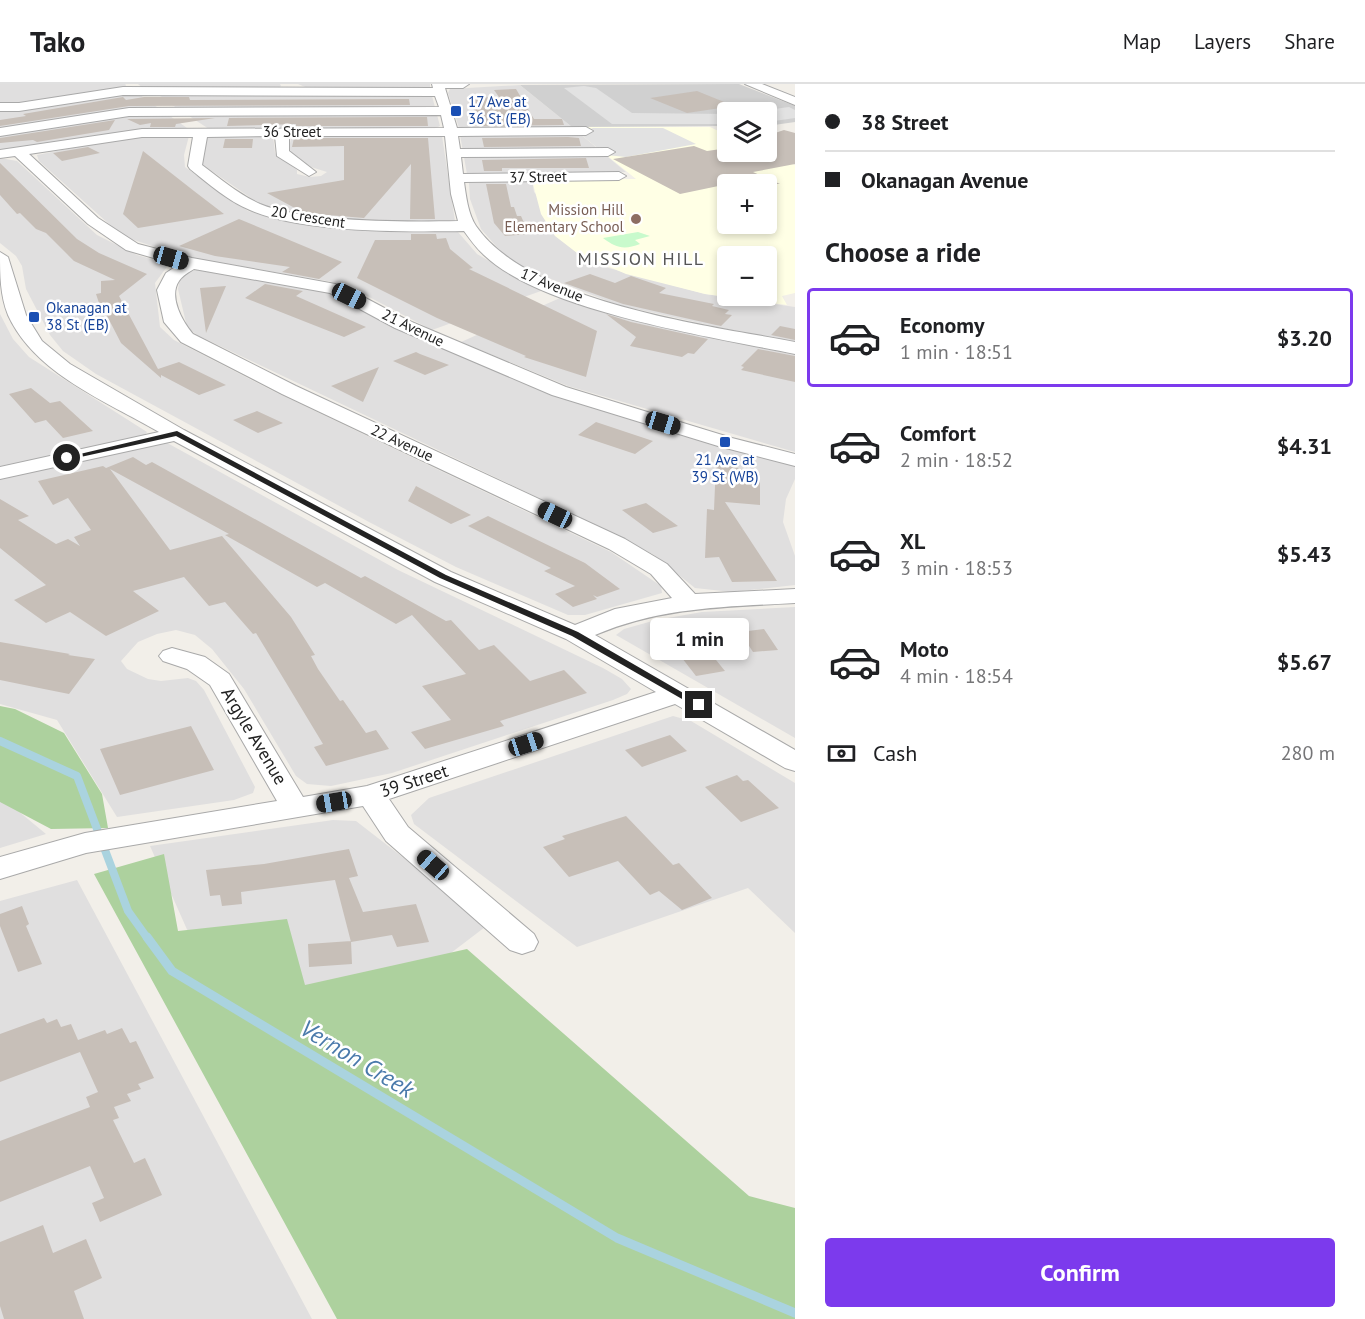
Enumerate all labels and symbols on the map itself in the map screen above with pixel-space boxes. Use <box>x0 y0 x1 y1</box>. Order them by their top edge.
place label: 17 Ave at 36 St (EB) <box>468 92 531 128</box>
marker: 17 Ave at 36 St (EB) <box>449 104 463 118</box>
street label: 36 Street <box>263 122 321 141</box>
street label: 37 Street <box>509 166 567 187</box>
place label: Mission Hill Elementary School <box>504 200 625 236</box>
street label: 20 Crescent <box>270 201 347 232</box>
marker: Mission Hill Elementary School <box>629 212 643 226</box>
car <box>151 244 191 272</box>
district label: MISSION HILL <box>577 247 705 270</box>
street label: 17 Avenue <box>518 263 586 306</box>
car <box>329 280 369 312</box>
place label: Okanagan at 38 St (EB) <box>46 298 127 334</box>
street label: 21 Avenue <box>379 304 447 351</box>
marker: Okanagan at 38 St (EB) <box>27 310 41 324</box>
car <box>643 409 683 437</box>
street label: 22 Avenue <box>368 420 436 465</box>
marker: 21 Ave at 39 St (WB) <box>718 435 732 449</box>
route start <box>53 444 80 471</box>
place label: 21 Ave at 39 St (WB) <box>692 450 759 486</box>
car <box>535 499 575 531</box>
callout: 1 min <box>650 618 748 660</box>
street label: Argyle Avenue <box>216 683 293 789</box>
route end <box>685 691 712 718</box>
car <box>506 730 546 758</box>
street label: 39 Street <box>377 759 451 802</box>
car <box>315 790 353 814</box>
car <box>414 846 452 884</box>
water label: Vernon Creek <box>295 1012 421 1105</box>

